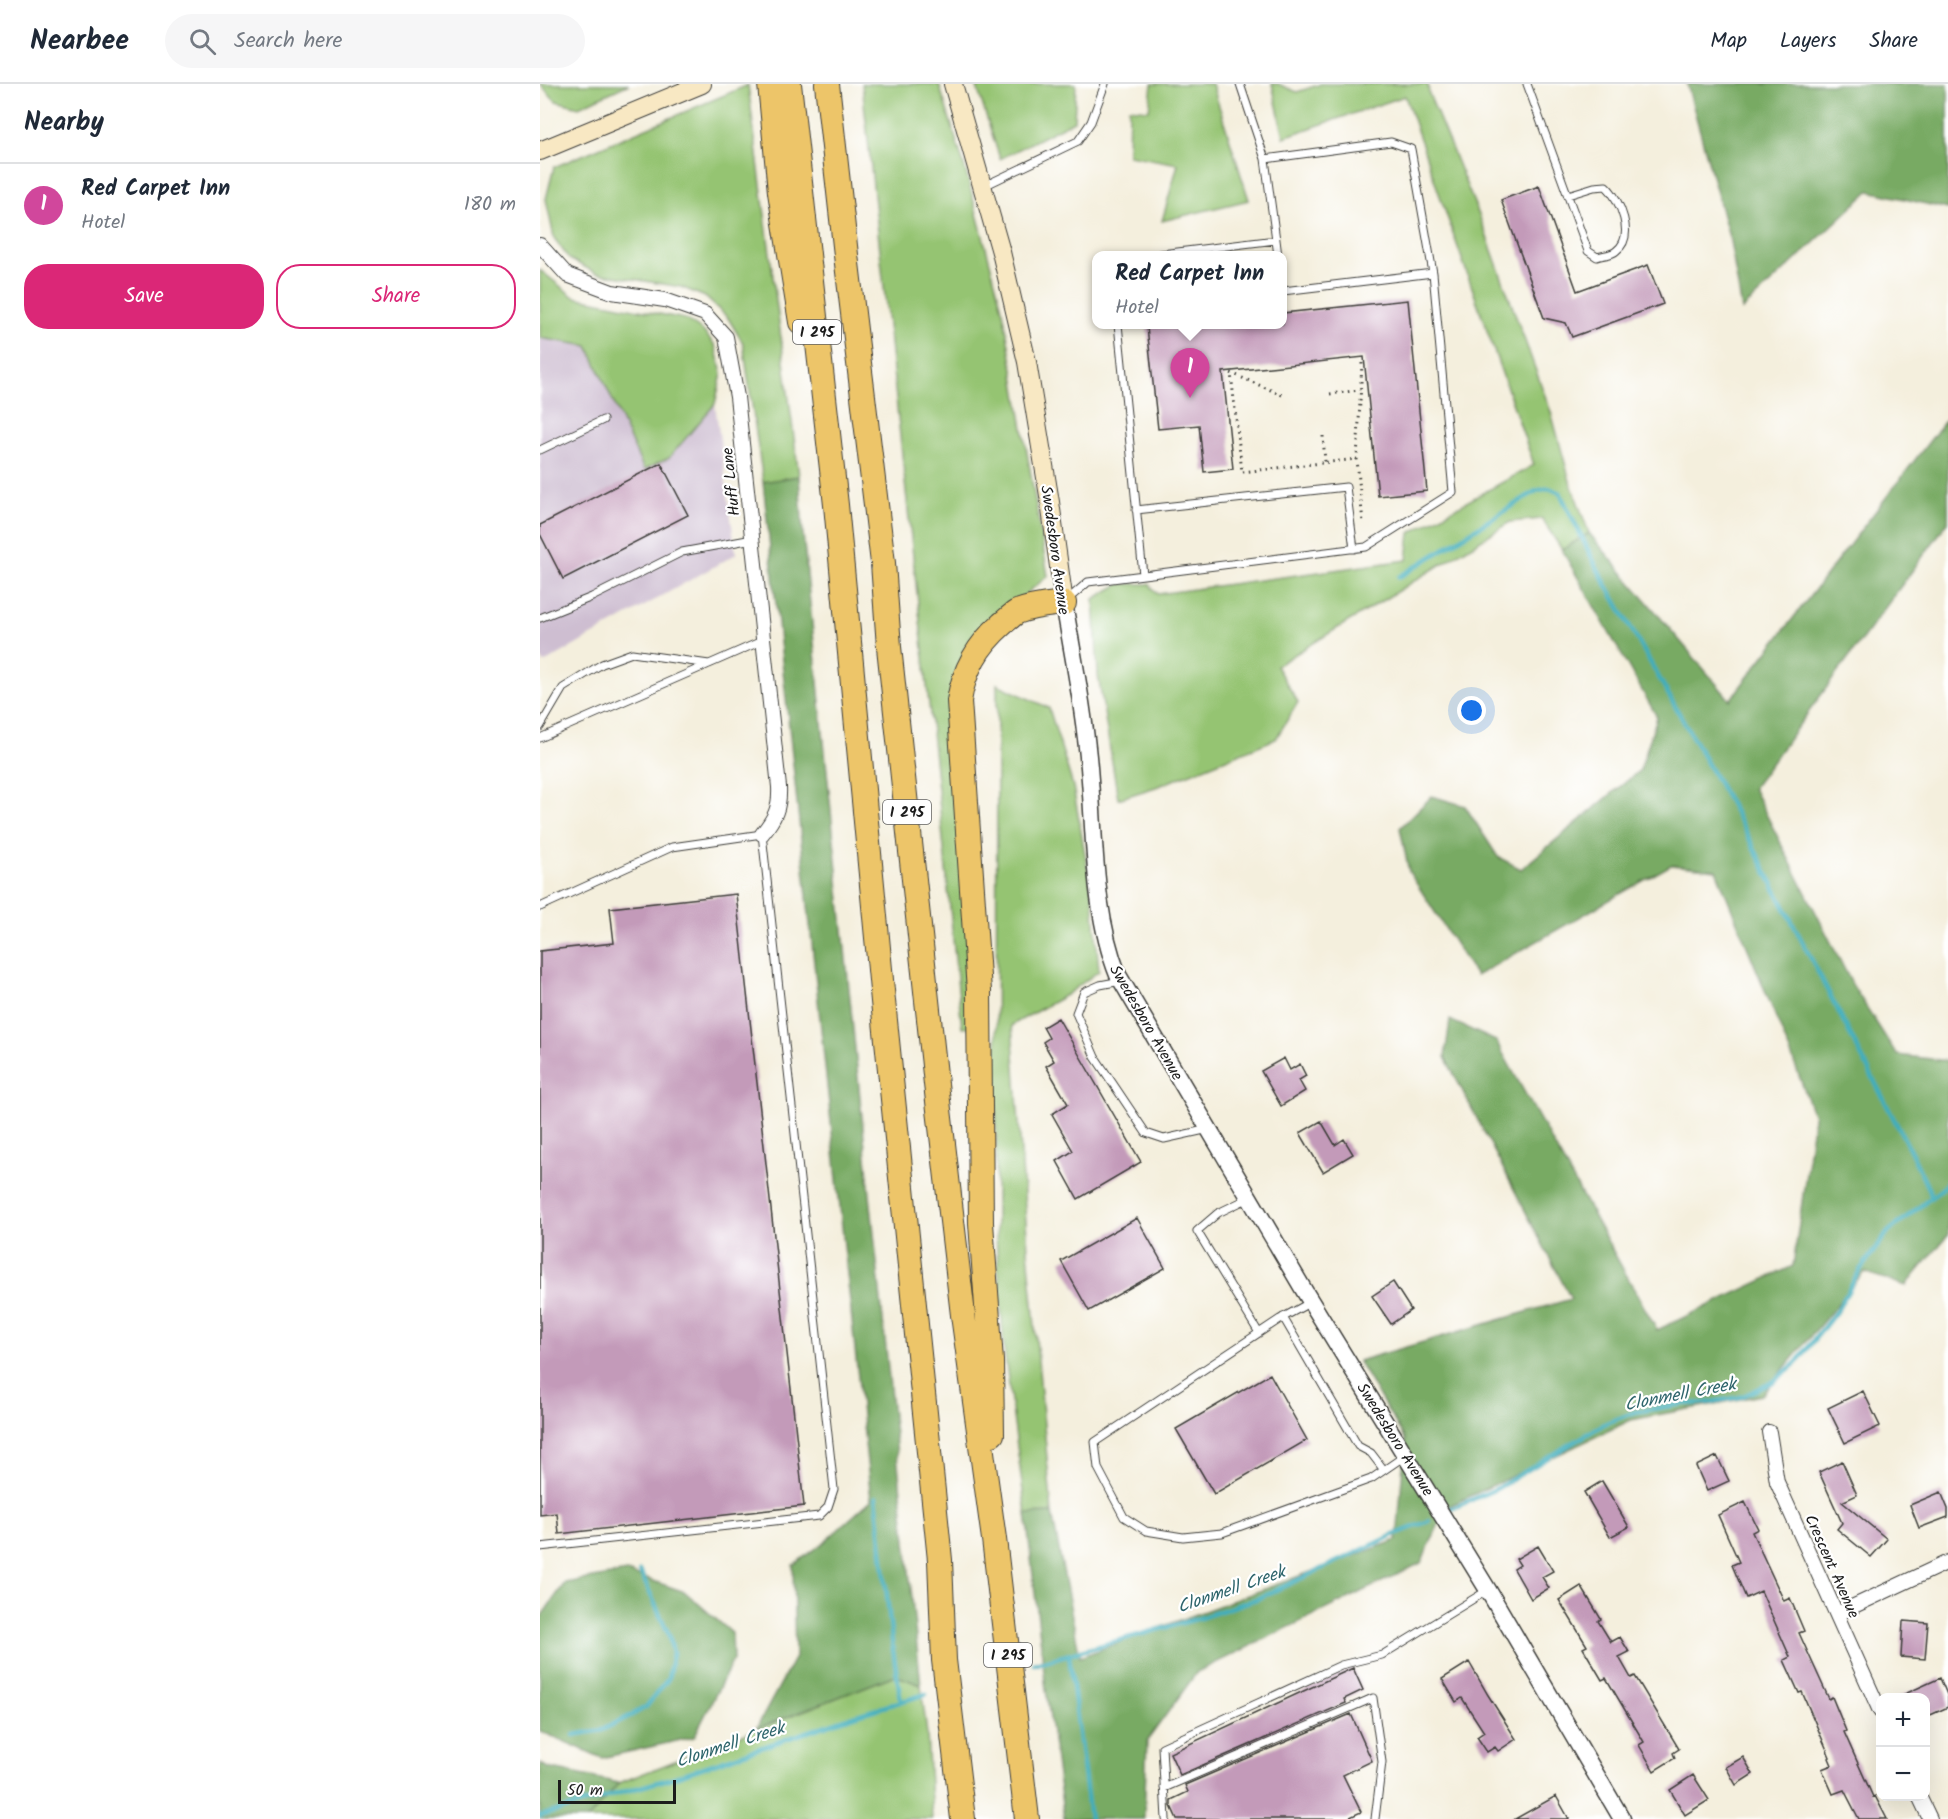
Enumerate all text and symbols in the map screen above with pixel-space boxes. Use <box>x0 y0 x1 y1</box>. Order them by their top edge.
search box <box>165 14 585 68</box>
text: Nearbee <box>30 19 129 64</box>
text: Search here <box>234 24 342 59</box>
icon: search <box>186 25 219 58</box>
text: Map <box>1710 25 1747 58</box>
text: Layers <box>1780 25 1836 58</box>
text: Share <box>1869 25 1918 58</box>
text: Nearby <box>24 102 104 144</box>
text: Red Carpet Inn <box>81 172 230 207</box>
text: 1 <box>40 189 47 221</box>
text: 180 m <box>464 189 516 221</box>
text: Hotel <box>81 207 125 239</box>
popup <box>1092 251 1287 329</box>
text: Red Carpet Inn <box>1115 257 1264 292</box>
button: Save <box>24 264 264 329</box>
button: Share <box>276 264 516 329</box>
text: Hotel <box>1115 292 1159 324</box>
road number: I 295 <box>793 320 841 344</box>
pin: 1 <box>1170 348 1210 398</box>
street label: Huff Lane <box>715 446 748 517</box>
street label: Swedesboro Avenue <box>1033 484 1076 616</box>
your location <box>1457 696 1486 725</box>
road number: I 295 <box>883 800 931 824</box>
street label: Swedesboro Avenue <box>1102 960 1189 1085</box>
water label: Clonmell Creek <box>1622 1370 1741 1420</box>
street label: Swedesboro Avenue <box>1350 1378 1440 1502</box>
street label: Crescent Avenue <box>1798 1511 1866 1623</box>
water label: Clonmell Creek <box>1173 1558 1292 1622</box>
road number: I 295 <box>984 1643 1032 1667</box>
map controls <box>1876 1693 1930 1801</box>
button: + <box>1876 1693 1930 1747</box>
water label: Clonmell Creek <box>672 1713 791 1777</box>
button: − <box>1876 1747 1930 1801</box>
scale bar <box>558 1777 676 1804</box>
text: 50 m <box>567 1778 603 1803</box>

